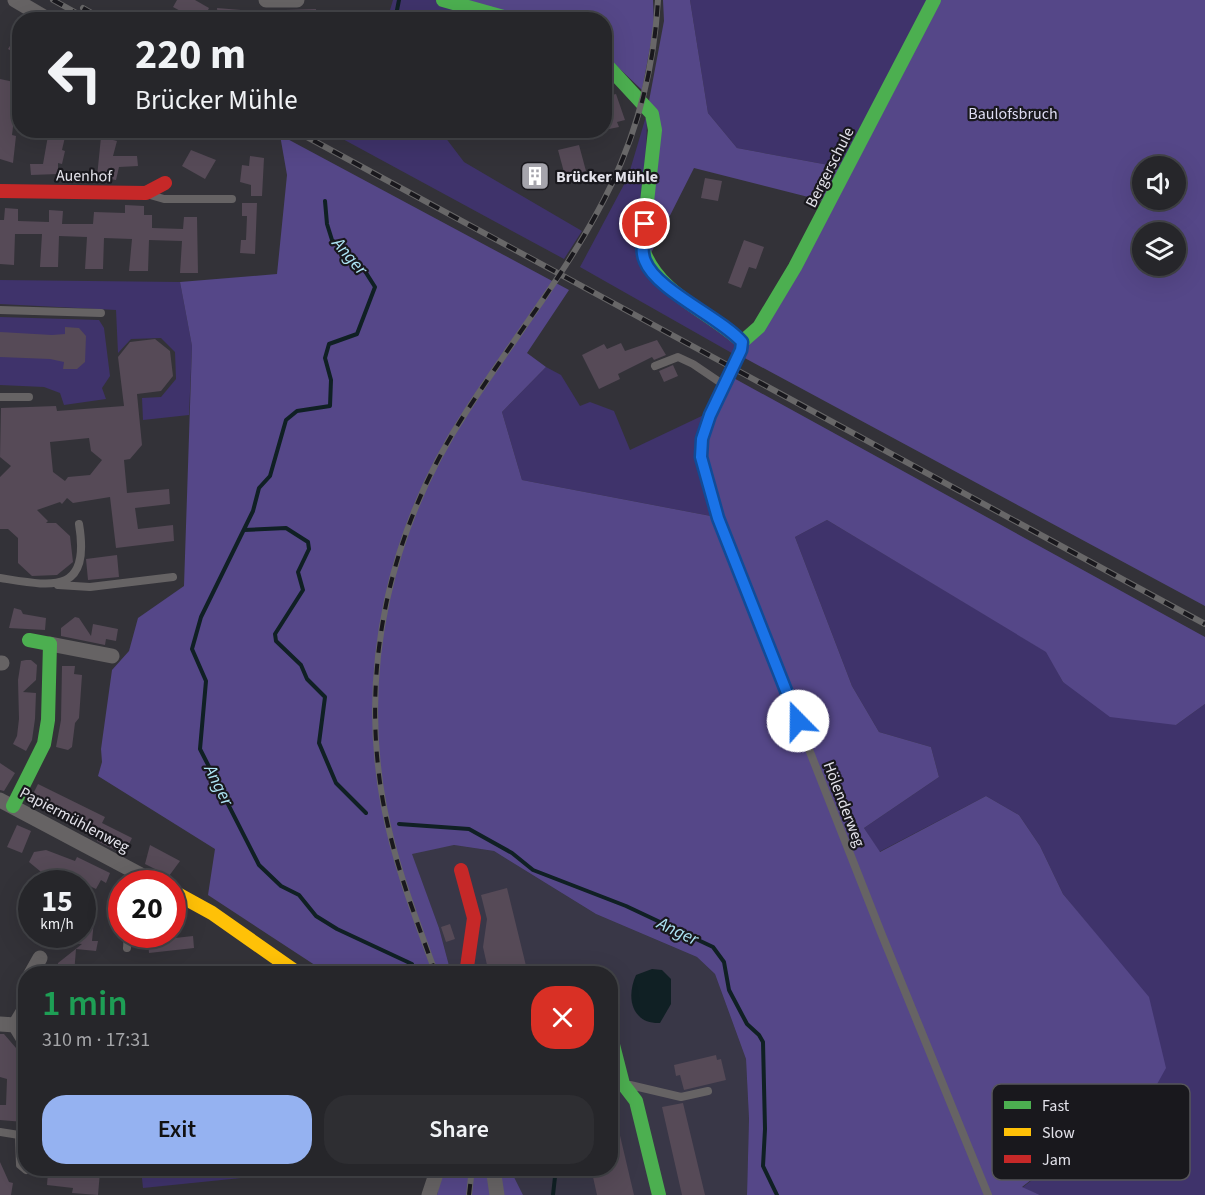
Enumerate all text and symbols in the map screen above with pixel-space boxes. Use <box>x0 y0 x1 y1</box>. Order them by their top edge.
text: 220 m <box>135 25 246 85</box>
icon: left <box>36 36 114 114</box>
text: Brücker Mühle <box>135 81 298 120</box>
park label: Baulofsbruch <box>968 103 1058 125</box>
street label: Bergerschule <box>800 123 860 211</box>
map controls <box>1132 156 1186 276</box>
button: sound <box>1132 156 1186 210</box>
building icon: Brücker Mühle <box>519 160 551 192</box>
street label: Auenhof <box>56 165 113 188</box>
place label: Brücker Mühle <box>556 166 658 188</box>
pin <box>619 198 670 249</box>
icon: arrive <box>628 207 661 240</box>
button: layers <box>1132 222 1186 276</box>
water label: Anger <box>325 231 374 281</box>
position arrow <box>766 689 830 753</box>
street label: Hölenderweg <box>818 758 870 850</box>
water label: Anger <box>197 760 240 811</box>
street label: Papiermühlenweg <box>16 782 133 858</box>
speed limit sign: 20 <box>108 870 186 948</box>
text: 15 <box>41 880 73 923</box>
water label: Anger <box>652 911 703 952</box>
text: km/h <box>40 914 74 935</box>
text: 1 min <box>42 978 128 1029</box>
button: close <box>531 986 594 1049</box>
text: 310 m · 17:31 <box>42 1026 150 1054</box>
legend <box>992 1084 1190 1180</box>
button: Exit <box>42 1095 312 1164</box>
button: Share <box>324 1095 594 1164</box>
text: Fast <box>1042 1095 1070 1117</box>
text: Slow <box>1042 1122 1075 1144</box>
text: Jam <box>1042 1149 1071 1171</box>

